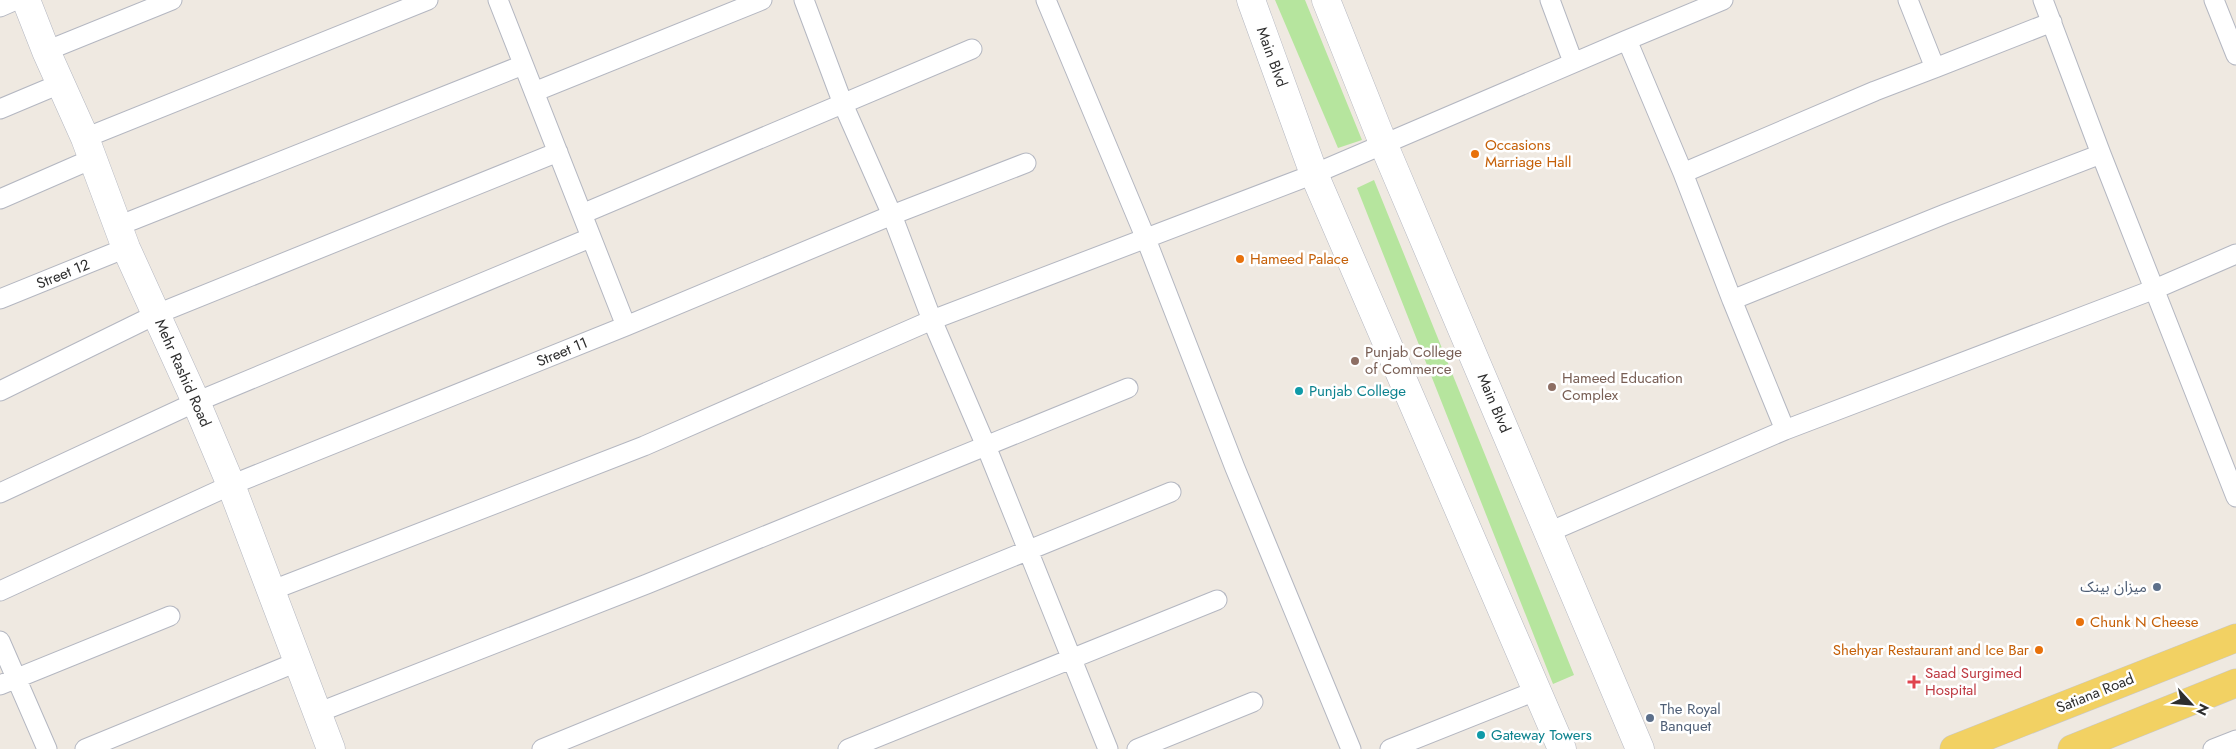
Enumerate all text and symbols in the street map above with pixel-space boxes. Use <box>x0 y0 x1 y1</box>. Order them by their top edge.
street label: Main Blvd <box>1251 24 1293 90</box>
place label: Occasions Marriage Hall <box>1485 134 1571 173</box>
marker: Occasions Marriage Hall <box>1469 148 1481 160</box>
place label: Hameed Palace <box>1250 248 1349 270</box>
street label: Street 12 <box>33 253 93 295</box>
marker: Hameed Palace <box>1234 253 1246 265</box>
street label: Mehr Rashid Road <box>149 315 217 431</box>
street label: Street 11 <box>533 332 591 372</box>
place label: Punjab College of Commerce <box>1365 341 1462 380</box>
marker: Punjab College of Commerce <box>1349 355 1361 367</box>
place label: Hameed Education Complex <box>1562 367 1683 406</box>
street label: Main Blvd <box>1472 370 1516 436</box>
place label: Punjab College <box>1309 380 1406 402</box>
marker: Hameed Education Complex <box>1546 381 1558 393</box>
marker: Punjab College <box>1293 385 1305 397</box>
place label: میزان بینک <box>2080 576 2147 598</box>
marker: میزان بینک <box>2151 581 2163 593</box>
place label: Chunk N Cheese <box>2090 611 2199 633</box>
marker: Chunk N Cheese <box>2074 616 2086 628</box>
place label: Shehyar Restaurant and Ice Bar <box>1833 639 2030 661</box>
marker: Shehyar Restaurant and Ice Bar <box>2033 644 2045 656</box>
place label: Saad Surgimed Hospital <box>1925 662 2022 701</box>
street label: Satiana Road <box>2053 667 2137 719</box>
marker: Saad Surgimed Hospital <box>1907 675 1921 689</box>
north arrow <box>2166 679 2216 729</box>
place label: The Royal Banquet <box>1660 698 1721 737</box>
text: N <box>2191 700 2214 719</box>
marker: The Royal Banquet <box>1644 712 1656 724</box>
place label: Gateway Towers <box>1491 724 1592 746</box>
marker: Gateway Towers <box>1475 729 1487 741</box>

